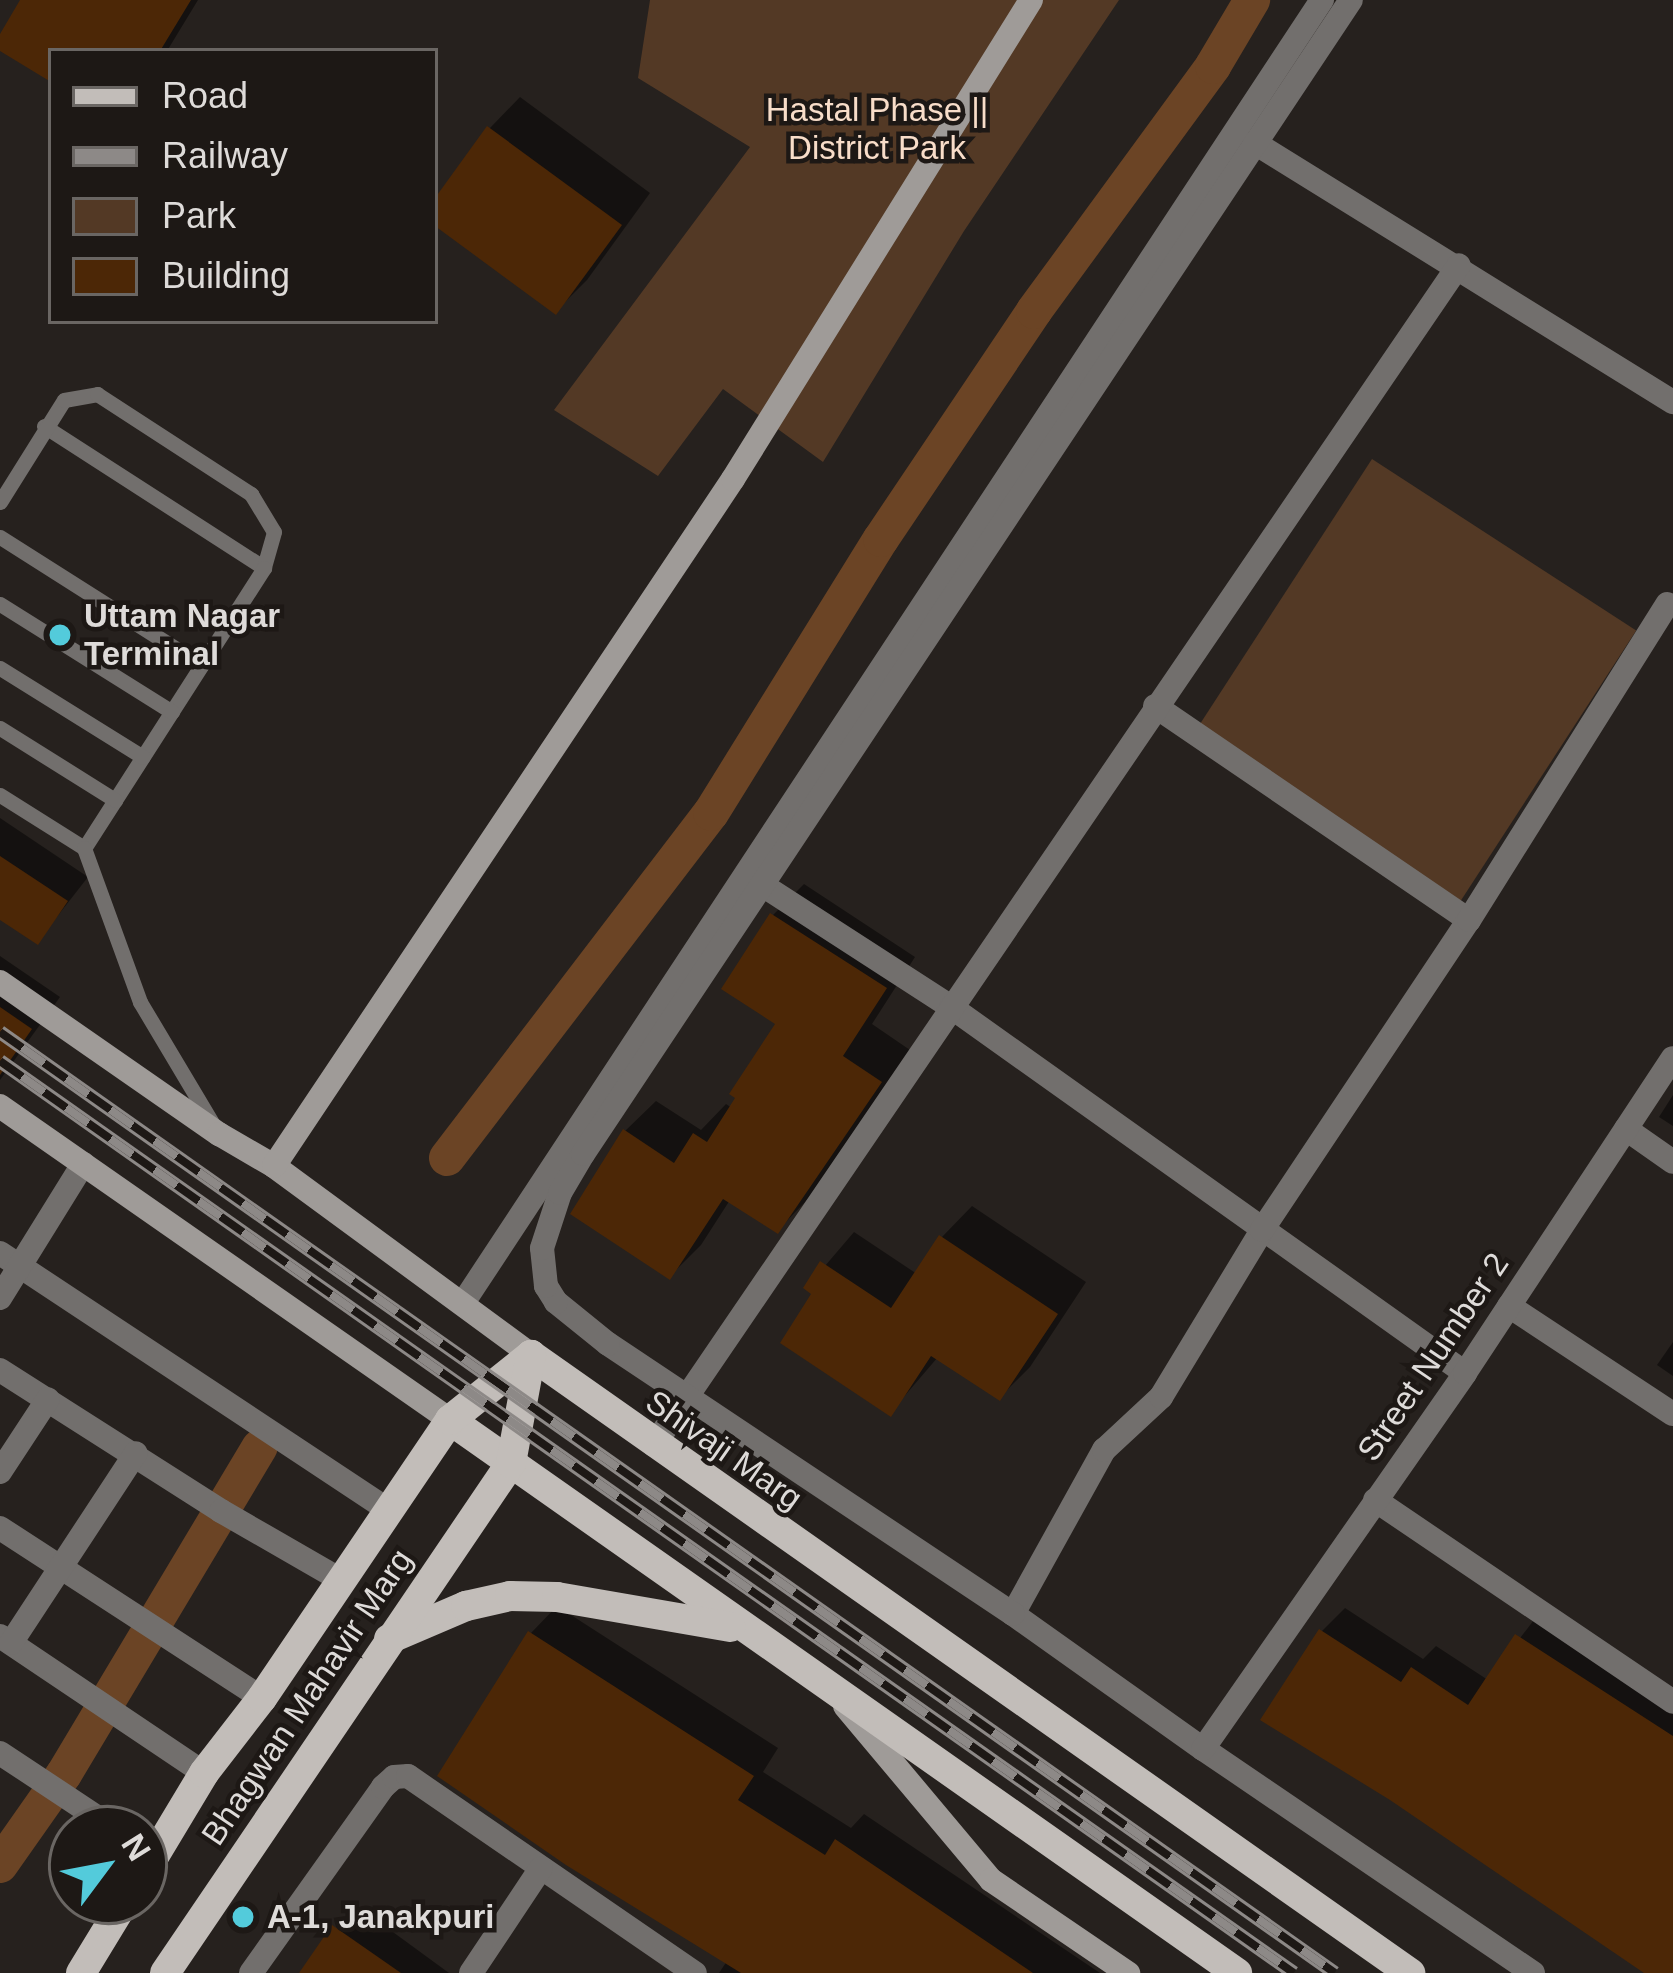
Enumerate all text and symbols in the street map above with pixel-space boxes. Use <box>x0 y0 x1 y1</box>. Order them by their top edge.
legend <box>48 48 438 324</box>
text: Road <box>162 75 248 116</box>
park label: Hastal Phase || District Park <box>766 90 988 168</box>
text: Railway <box>162 135 288 176</box>
text: Park <box>162 195 236 236</box>
text: Building <box>162 255 290 296</box>
place label: Uttam Nagar Terminal <box>84 596 280 674</box>
marker: Uttam Nagar Terminal <box>47 622 73 648</box>
street label: Street Number 2 <box>1349 1246 1517 1468</box>
street label: Shivaji Marg <box>638 1382 810 1518</box>
street label: Bhagwan Mahavir Marg <box>193 1541 421 1853</box>
north arrow <box>48 1805 168 1925</box>
text: N <box>114 1827 158 1867</box>
place label: A-1, Janakpuri <box>267 1897 494 1937</box>
marker: A-1, Janakpuri <box>230 1904 256 1930</box>

